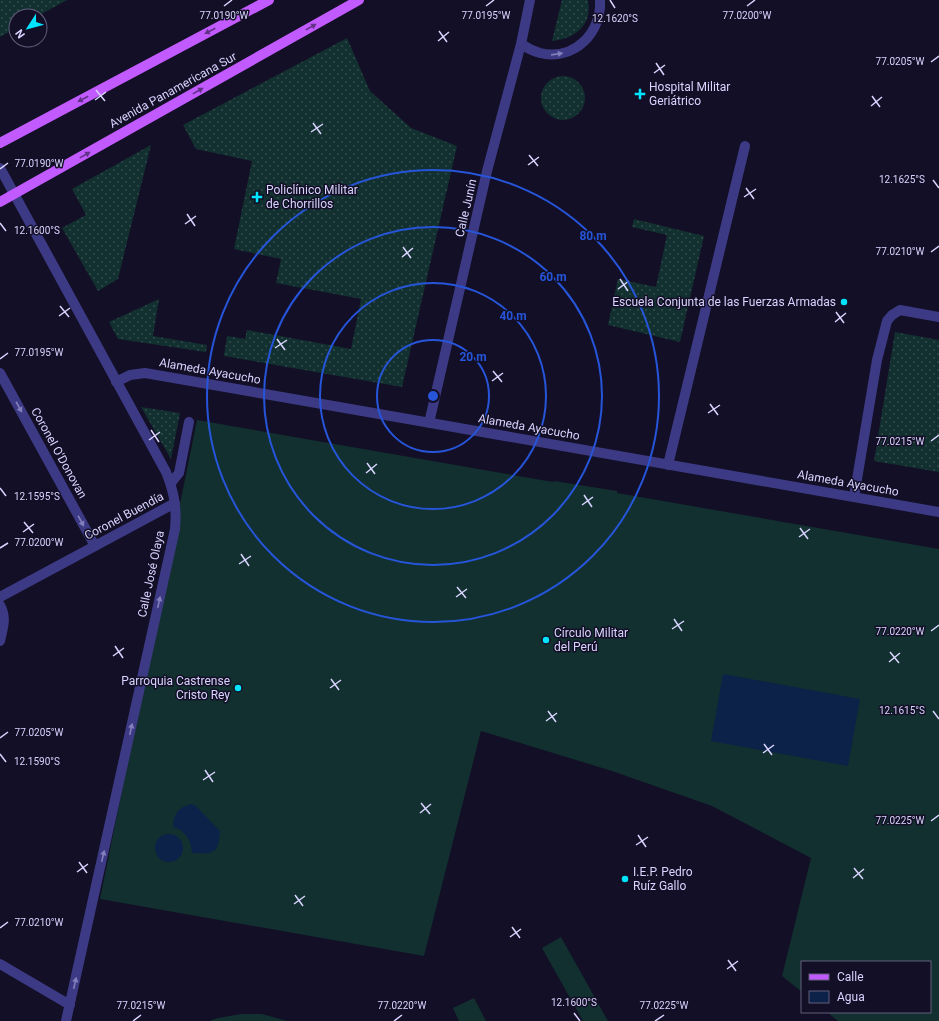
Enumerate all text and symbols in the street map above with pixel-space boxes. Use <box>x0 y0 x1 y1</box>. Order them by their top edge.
north arrow <box>8 8 48 48</box>
text: 77.0190°W <box>200 10 249 21</box>
text: 77.0195°W <box>462 10 511 21</box>
text: 77.0200°W <box>723 10 772 21</box>
text: 12.1620°S <box>592 13 638 24</box>
one-way arrow <box>305 24 317 30</box>
text: N <box>13 26 28 41</box>
one-way arrow <box>204 28 216 35</box>
street label: Avenida Panamericana Sur <box>107 49 239 131</box>
one-way arrow <box>551 51 563 57</box>
text: 77.0205°W <box>876 56 925 67</box>
place label: Hospital Militar Geriátrico <box>649 80 730 108</box>
one-way arrow <box>192 87 204 94</box>
marker: Hospital Militar Geriátrico <box>634 88 646 100</box>
one-way arrow <box>77 96 89 102</box>
one-way arrow <box>79 151 90 158</box>
text: 77.0190°W <box>15 158 64 169</box>
text: 12.1625°S <box>879 174 925 185</box>
street label: Calle Junín <box>453 178 479 238</box>
place label: Policlínico Militar de Chorrillos <box>266 183 358 211</box>
marker: Policlínico Militar de Chorrillos <box>251 191 263 203</box>
text: 12.1600°S <box>14 225 60 236</box>
text: 80 m <box>579 229 607 243</box>
text: 77.0210°W <box>876 246 925 257</box>
text: 60 m <box>539 270 567 284</box>
place label: Escuela Conjunta de las Fuerzas Armadas <box>612 295 836 309</box>
marker: Escuela Conjunta de las Fuerzas Armadas <box>839 297 849 307</box>
text: 40 m <box>499 309 527 323</box>
text: 77.0195°W <box>15 347 64 358</box>
text: 20 m <box>459 350 487 364</box>
street label: Alameda Ayacucho <box>158 355 262 387</box>
centre of rings <box>426 389 440 403</box>
one-way arrow <box>15 402 22 413</box>
street label: Coronel O'Donovan <box>28 405 90 501</box>
street label: Alameda Ayacucho <box>477 411 581 443</box>
text: 77.0215°W <box>876 436 925 447</box>
street label: Alameda Ayacucho <box>796 467 900 499</box>
street label: Coronel Buendía <box>82 489 166 543</box>
text: 12.1595°S <box>14 491 60 502</box>
one-way arrow <box>78 516 85 527</box>
street label: Calle José Olaya <box>135 529 167 619</box>
text: 77.0200°W <box>15 537 64 548</box>
one-way arrow <box>156 596 162 608</box>
place label: Círculo Militar del Perú <box>554 626 628 654</box>
text: 77.0220°W <box>876 626 925 637</box>
marker: Círculo Militar del Perú <box>541 635 551 645</box>
place label: Parroquia Castrense Cristo Rey <box>121 674 230 702</box>
marker: Parroquia Castrense Cristo Rey <box>233 683 243 693</box>
text: 12.1615°S <box>879 705 925 716</box>
one-way arrow <box>128 723 134 735</box>
text: 77.0205°W <box>15 727 64 738</box>
text: 12.1590°S <box>14 756 60 767</box>
text: 77.0225°W <box>876 815 925 826</box>
one-way arrow <box>100 850 106 862</box>
place label: I.E.P. Pedro Ruíz Gallo <box>633 865 693 893</box>
marker: I.E.P. Pedro Ruíz Gallo <box>620 874 630 884</box>
text: 77.0210°W <box>15 917 64 928</box>
legend <box>801 961 931 1013</box>
text: Calle <box>837 970 864 984</box>
one-way arrow <box>72 977 78 989</box>
text: Agua <box>837 990 865 1004</box>
text: 12.1600°S <box>551 997 597 1008</box>
text: 77.0215°W <box>117 1000 166 1011</box>
text: 77.0220°W <box>378 1000 427 1011</box>
text: 77.0225°W <box>640 1000 689 1011</box>

